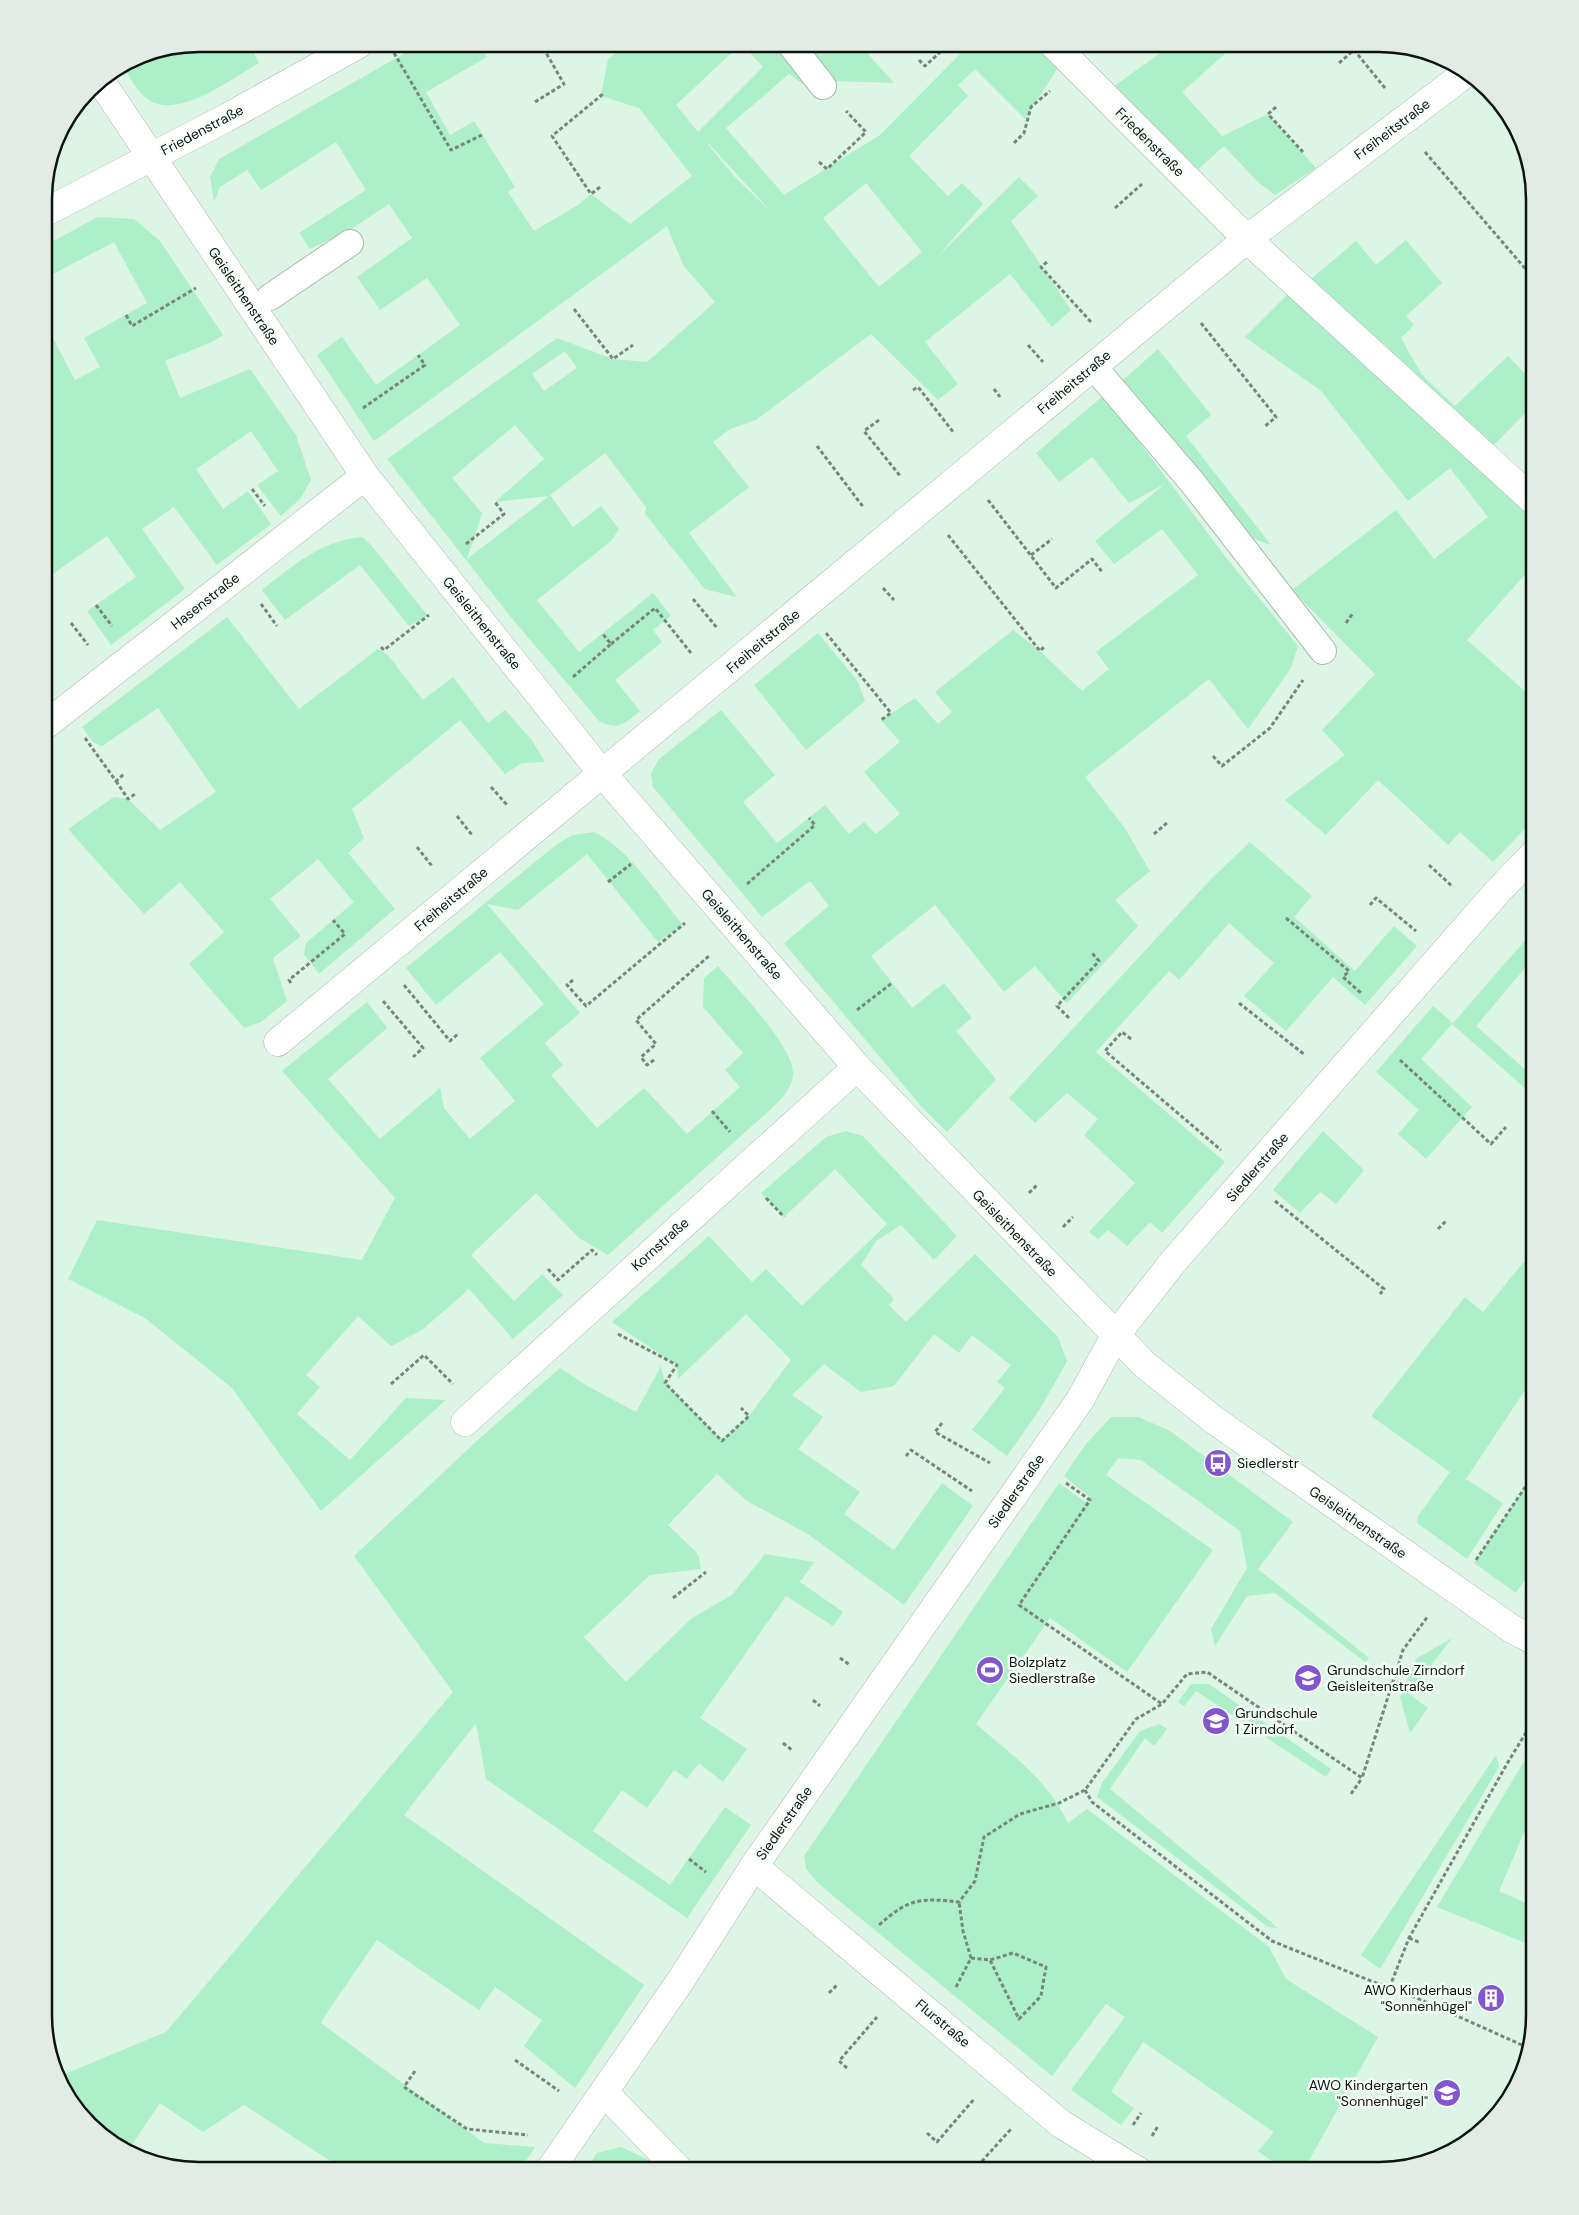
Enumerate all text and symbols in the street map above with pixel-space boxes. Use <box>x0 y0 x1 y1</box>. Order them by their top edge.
street label: Freiheitstraße <box>1350 95 1434 163</box>
street label: Friedenstraße <box>158 101 246 159</box>
street label: Friedenstraße <box>1112 104 1188 180</box>
street label: Geisleithenstraße <box>204 243 284 349</box>
street label: Freiheitstraße <box>1034 346 1115 418</box>
street label: Hasenstraße <box>167 569 243 633</box>
street label: Geisleithenstraße <box>439 573 525 673</box>
street label: Freiheitstraße <box>723 605 804 677</box>
street label: Freiheitstraße <box>411 863 492 935</box>
street label: Geisleithenstraße <box>698 885 787 983</box>
street label: Siedlerstraße <box>1222 1128 1292 1206</box>
street label: Geisleithenstraße <box>969 1185 1061 1281</box>
street label: Kornstraße <box>628 1213 693 1275</box>
bus stop icon: Siedlerstr <box>1203 1448 1233 1478</box>
street label: Siedlerstraße <box>984 1450 1048 1532</box>
place label: Siedlerstr <box>1237 1454 1299 1472</box>
street label: Geisleithenstraße <box>1306 1482 1410 1562</box>
place label: Bolzplatz Siedlerstraße <box>1009 1653 1096 1687</box>
sports icon: Bolzplatz Siedlerstraße <box>975 1655 1005 1685</box>
place label: Grundschule Zirndorf Geisleitenstraße <box>1327 1661 1465 1695</box>
school or university icon: Grundschule Zirndorf Geisleitenstraße <box>1293 1663 1323 1693</box>
place label: Grundschule 1 Zirndorf <box>1235 1704 1318 1738</box>
school or university icon: Grundschule 1 Zirndorf <box>1201 1706 1231 1736</box>
street label: Siedlerstraße <box>752 1782 816 1864</box>
place label: AWO Kinderhaus "Sonnenhügel" <box>1364 1981 1472 2015</box>
building icon: AWO Kinderhaus "Sonnenhügel" <box>1476 1983 1506 2013</box>
street label: Flurstraße <box>912 1995 974 2051</box>
place label: AWO Kindergarten "Sonnenhügel" <box>1309 2076 1428 2110</box>
school or university icon: AWO Kindergarten "Sonnenhügel" <box>1432 2078 1462 2108</box>

